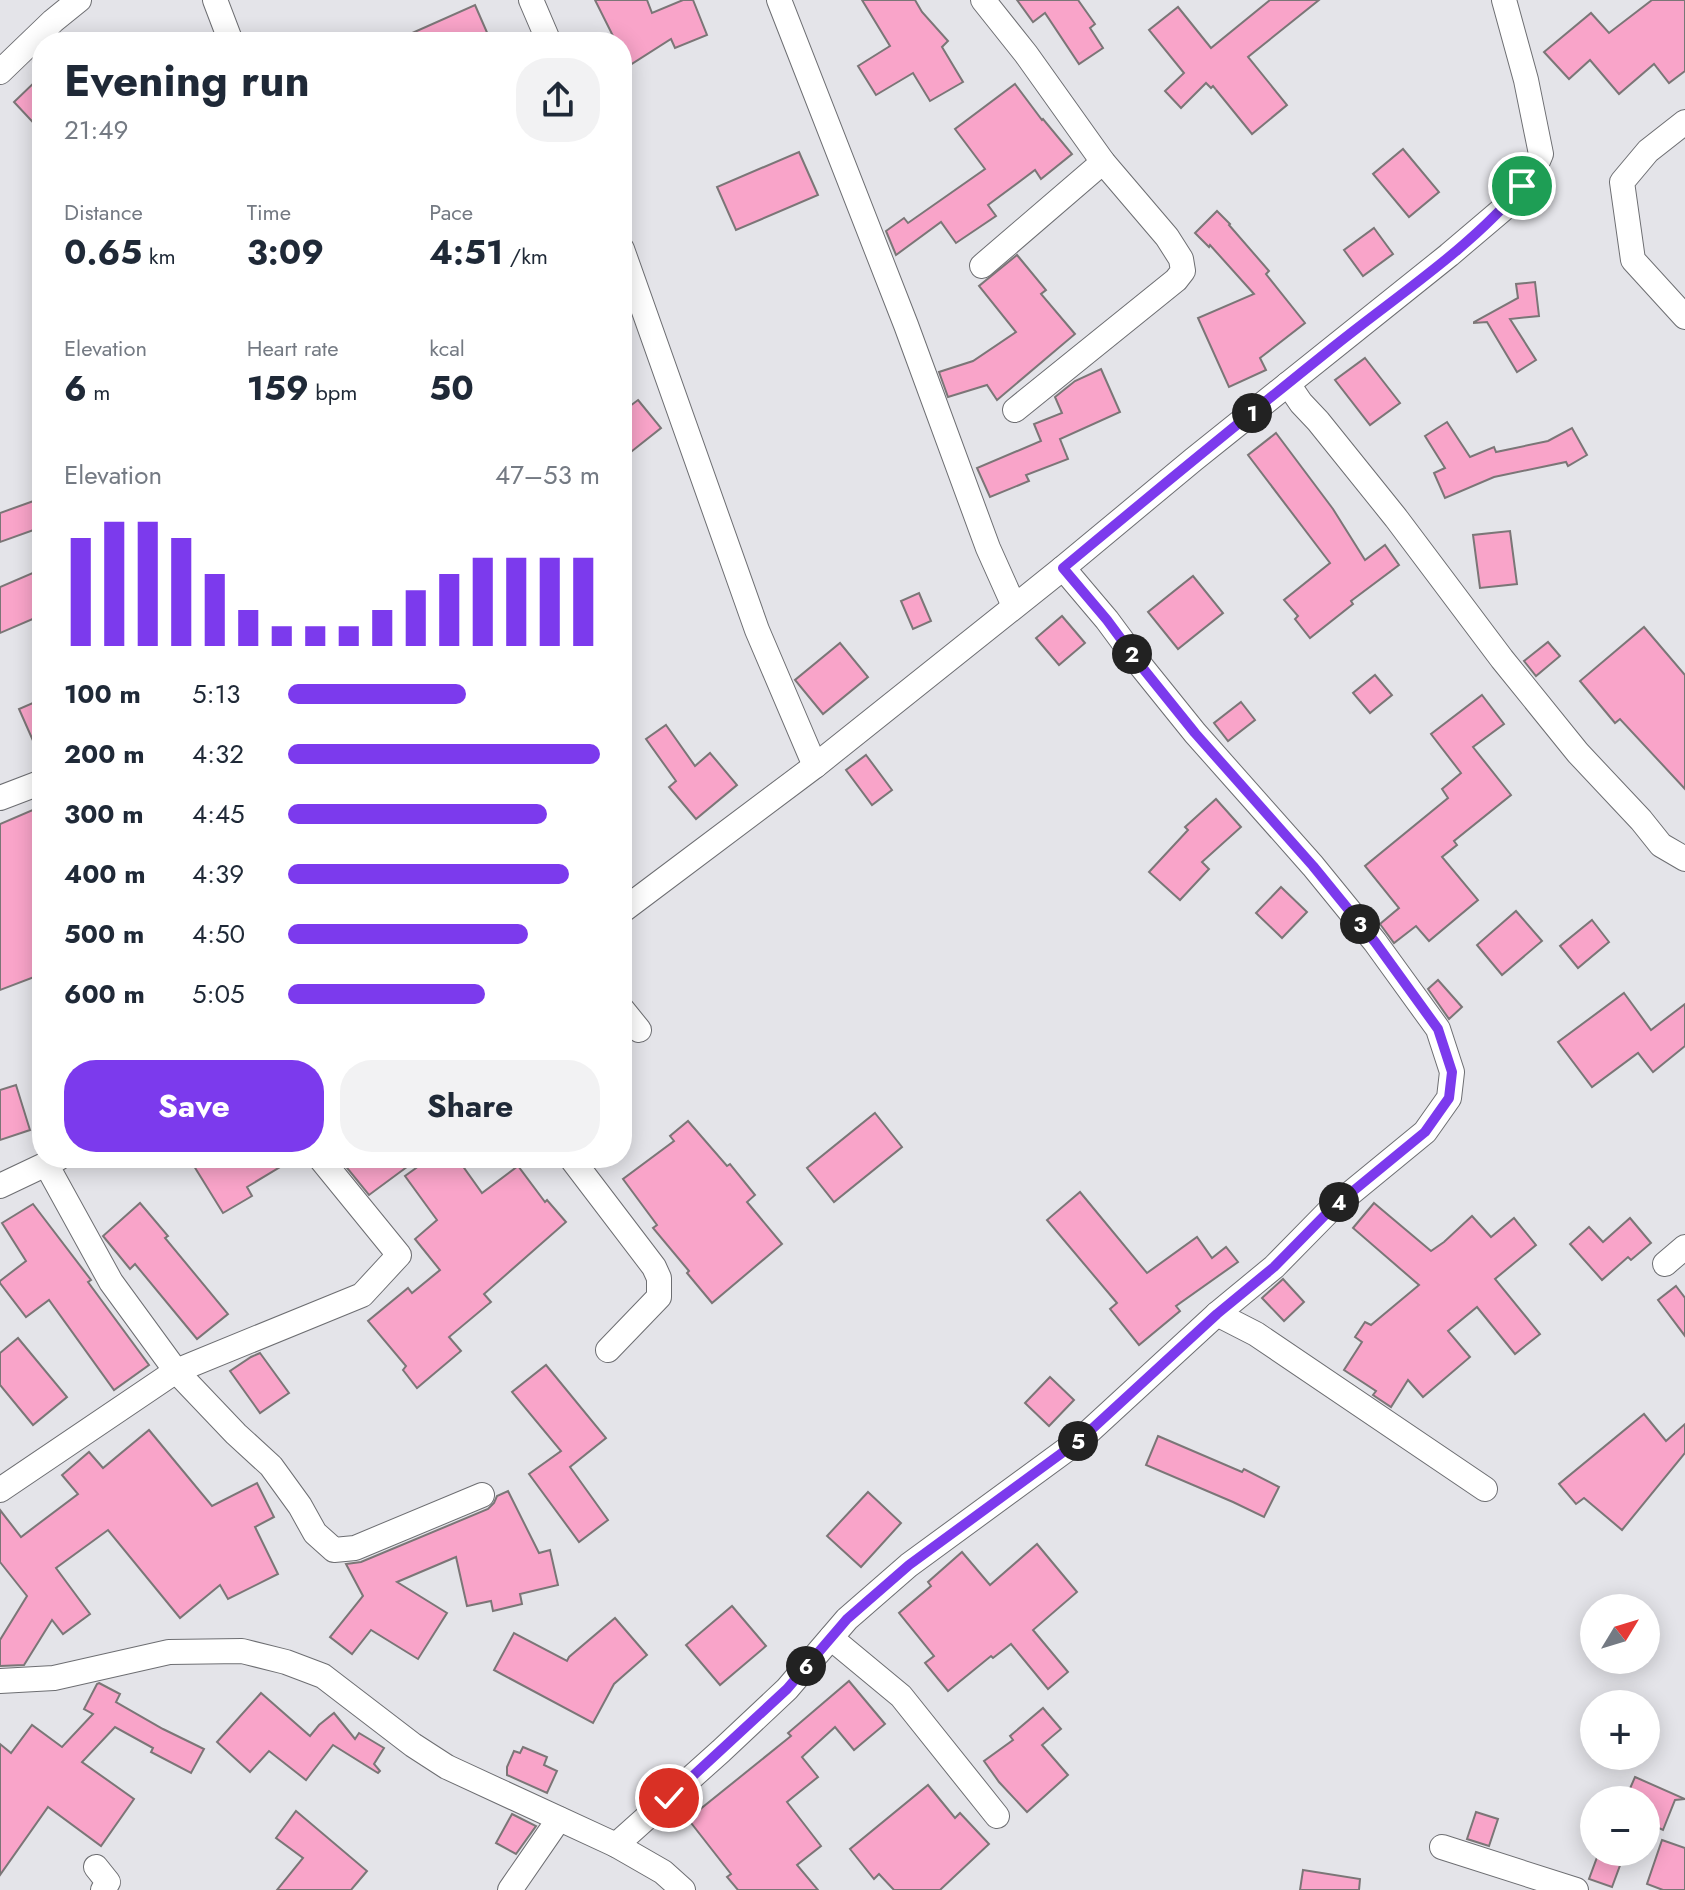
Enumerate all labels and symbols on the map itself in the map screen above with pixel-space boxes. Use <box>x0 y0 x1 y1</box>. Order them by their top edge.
pin <box>1488 152 1556 220</box>
pin: 1 <box>1232 393 1272 433</box>
pin: 2 <box>1112 634 1152 674</box>
pin: 3 <box>1340 904 1380 944</box>
pin: 4 <box>1319 1182 1359 1222</box>
pin: 5 <box>1058 1421 1098 1461</box>
north arrow <box>1580 1594 1660 1674</box>
pin: 6 <box>786 1646 826 1686</box>
pin <box>635 1764 703 1832</box>

